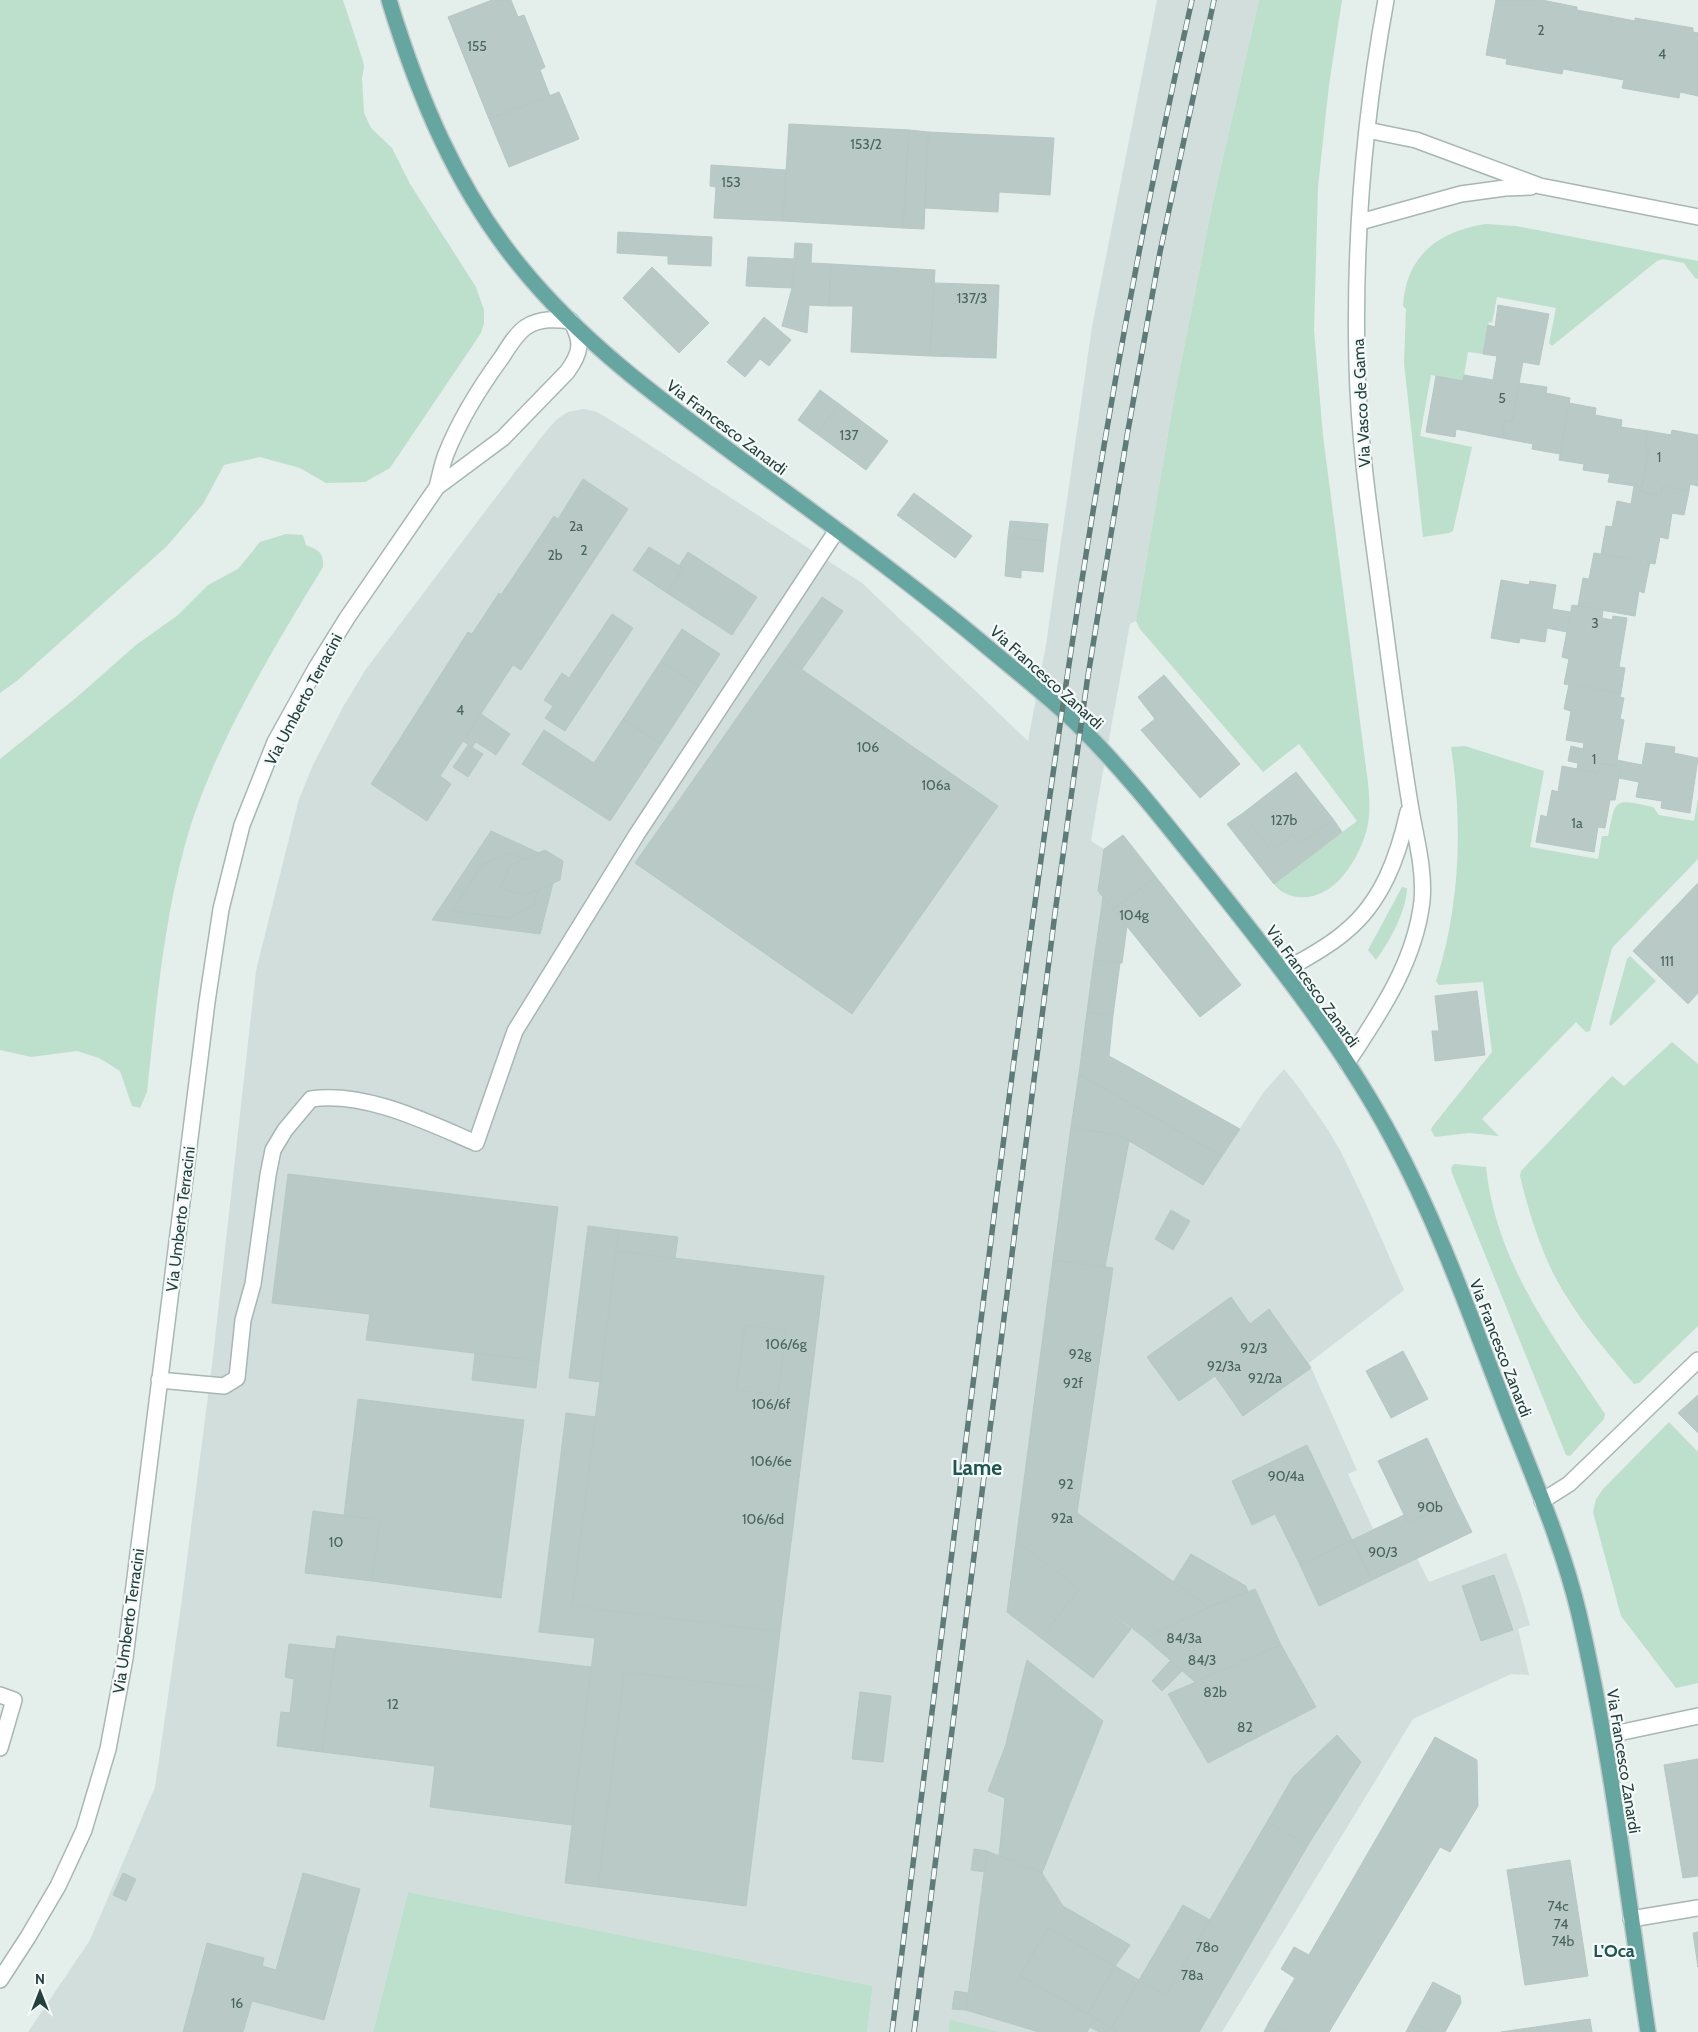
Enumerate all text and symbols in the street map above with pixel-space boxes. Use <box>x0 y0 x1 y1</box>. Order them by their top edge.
house number: 2 <box>1537 21 1545 39</box>
house number: 155 <box>467 37 487 55</box>
house number: 4 <box>1658 45 1666 63</box>
house number: 153/2 <box>850 135 882 153</box>
house number: 153 <box>721 173 741 191</box>
house number: 137/3 <box>957 289 987 307</box>
street label: Via Vasco de Gama <box>1349 338 1374 468</box>
street label: Via Francesco Zanardi <box>663 376 791 479</box>
house number: 5 <box>1498 389 1506 407</box>
house number: 137 <box>839 426 859 444</box>
house number: 1 <box>1657 448 1661 466</box>
house number: 2a <box>569 517 583 535</box>
house number: 2 <box>580 541 588 559</box>
house number: 2b <box>547 546 563 564</box>
house number: 3 <box>1591 614 1599 632</box>
street label: Via Francesco Zanardi <box>986 621 1107 733</box>
street label: Via Umberto Terracini <box>261 630 346 768</box>
house number: 4 <box>456 701 464 719</box>
house number: 106 <box>857 738 879 756</box>
house number: 1 <box>1592 750 1596 768</box>
house number: 106a <box>921 776 951 794</box>
house number: 127b <box>1271 811 1298 829</box>
house number: 1a <box>1571 814 1583 832</box>
house number: 104g <box>1119 906 1150 924</box>
street label: Via Francesco Zanardi <box>1262 922 1363 1051</box>
house number: 111 <box>1660 952 1674 970</box>
street label: Via Umberto Terracini <box>162 1145 199 1293</box>
street label: Via Francesco Zanardi <box>1466 1277 1536 1420</box>
house number: 106/6g <box>765 1335 808 1353</box>
house number: 92/3 <box>1240 1339 1268 1357</box>
house number: 92g <box>1069 1345 1092 1363</box>
house number: 92/3a <box>1207 1357 1241 1375</box>
house number: 92/2a <box>1248 1369 1282 1387</box>
house number: 92f <box>1063 1374 1083 1392</box>
house number: 106/6f <box>751 1395 791 1413</box>
house number: 106/6e <box>750 1452 792 1470</box>
district label: Lame <box>952 1455 1002 1480</box>
house number: 90/4a <box>1268 1467 1304 1485</box>
house number: 92 <box>1058 1475 1074 1493</box>
house number: 90b <box>1417 1498 1443 1516</box>
house number: 92a <box>1051 1509 1073 1527</box>
house number: 106/6d <box>742 1510 784 1528</box>
house number: 10 <box>329 1533 343 1551</box>
house number: 90/3 <box>1368 1543 1398 1561</box>
street label: Via Umberto Terracini <box>109 1547 148 1695</box>
house number: 84/3a <box>1166 1629 1202 1647</box>
house number: 84/3 <box>1188 1651 1216 1669</box>
house number: 82b <box>1203 1683 1227 1701</box>
street label: Via Francesco Zanardi <box>1603 1688 1644 1835</box>
house number: 12 <box>387 1695 399 1713</box>
house number: 82 <box>1237 1718 1253 1736</box>
house number: 74c <box>1548 1897 1569 1915</box>
house number: 74 <box>1554 1915 1568 1933</box>
house number: 74b <box>1552 1932 1574 1950</box>
house number: 78o <box>1195 1938 1219 1956</box>
district label: L'Oca <box>1593 1940 1635 1962</box>
house number: 78a <box>1181 1966 1203 1984</box>
north arrow <box>15 1967 65 2017</box>
text: N <box>35 1970 45 1988</box>
house number: 16 <box>231 1994 243 2012</box>

